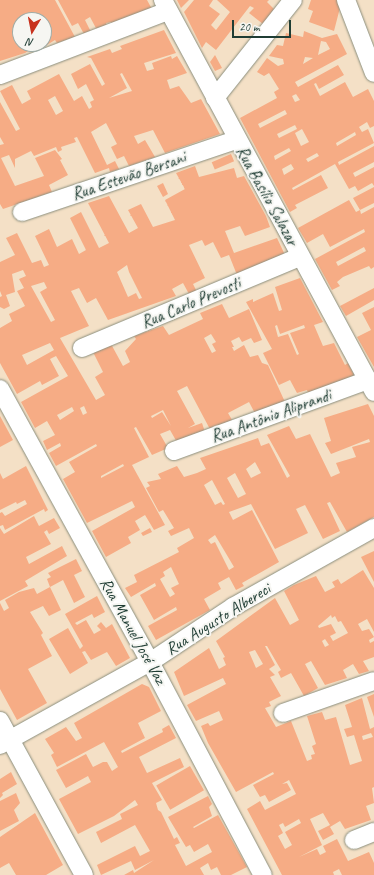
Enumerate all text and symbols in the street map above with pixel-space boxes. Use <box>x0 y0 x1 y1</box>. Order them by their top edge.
north arrow <box>12 12 52 52</box>
scale bar <box>234 12 293 38</box>
text: 20 m <box>239 19 259 35</box>
text: N <box>26 35 35 50</box>
street label: Rua Basílio Salazar <box>231 143 303 249</box>
street label: Rua Estevão Bersani <box>69 147 189 205</box>
street label: Rua Carlo Prevosti <box>138 273 244 333</box>
street label: Rua Antônio Aliprandi <box>208 385 334 447</box>
street label: Rua Manuel José Vaz <box>95 574 171 688</box>
street label: Rua Augusto Albereci <box>162 579 274 659</box>

